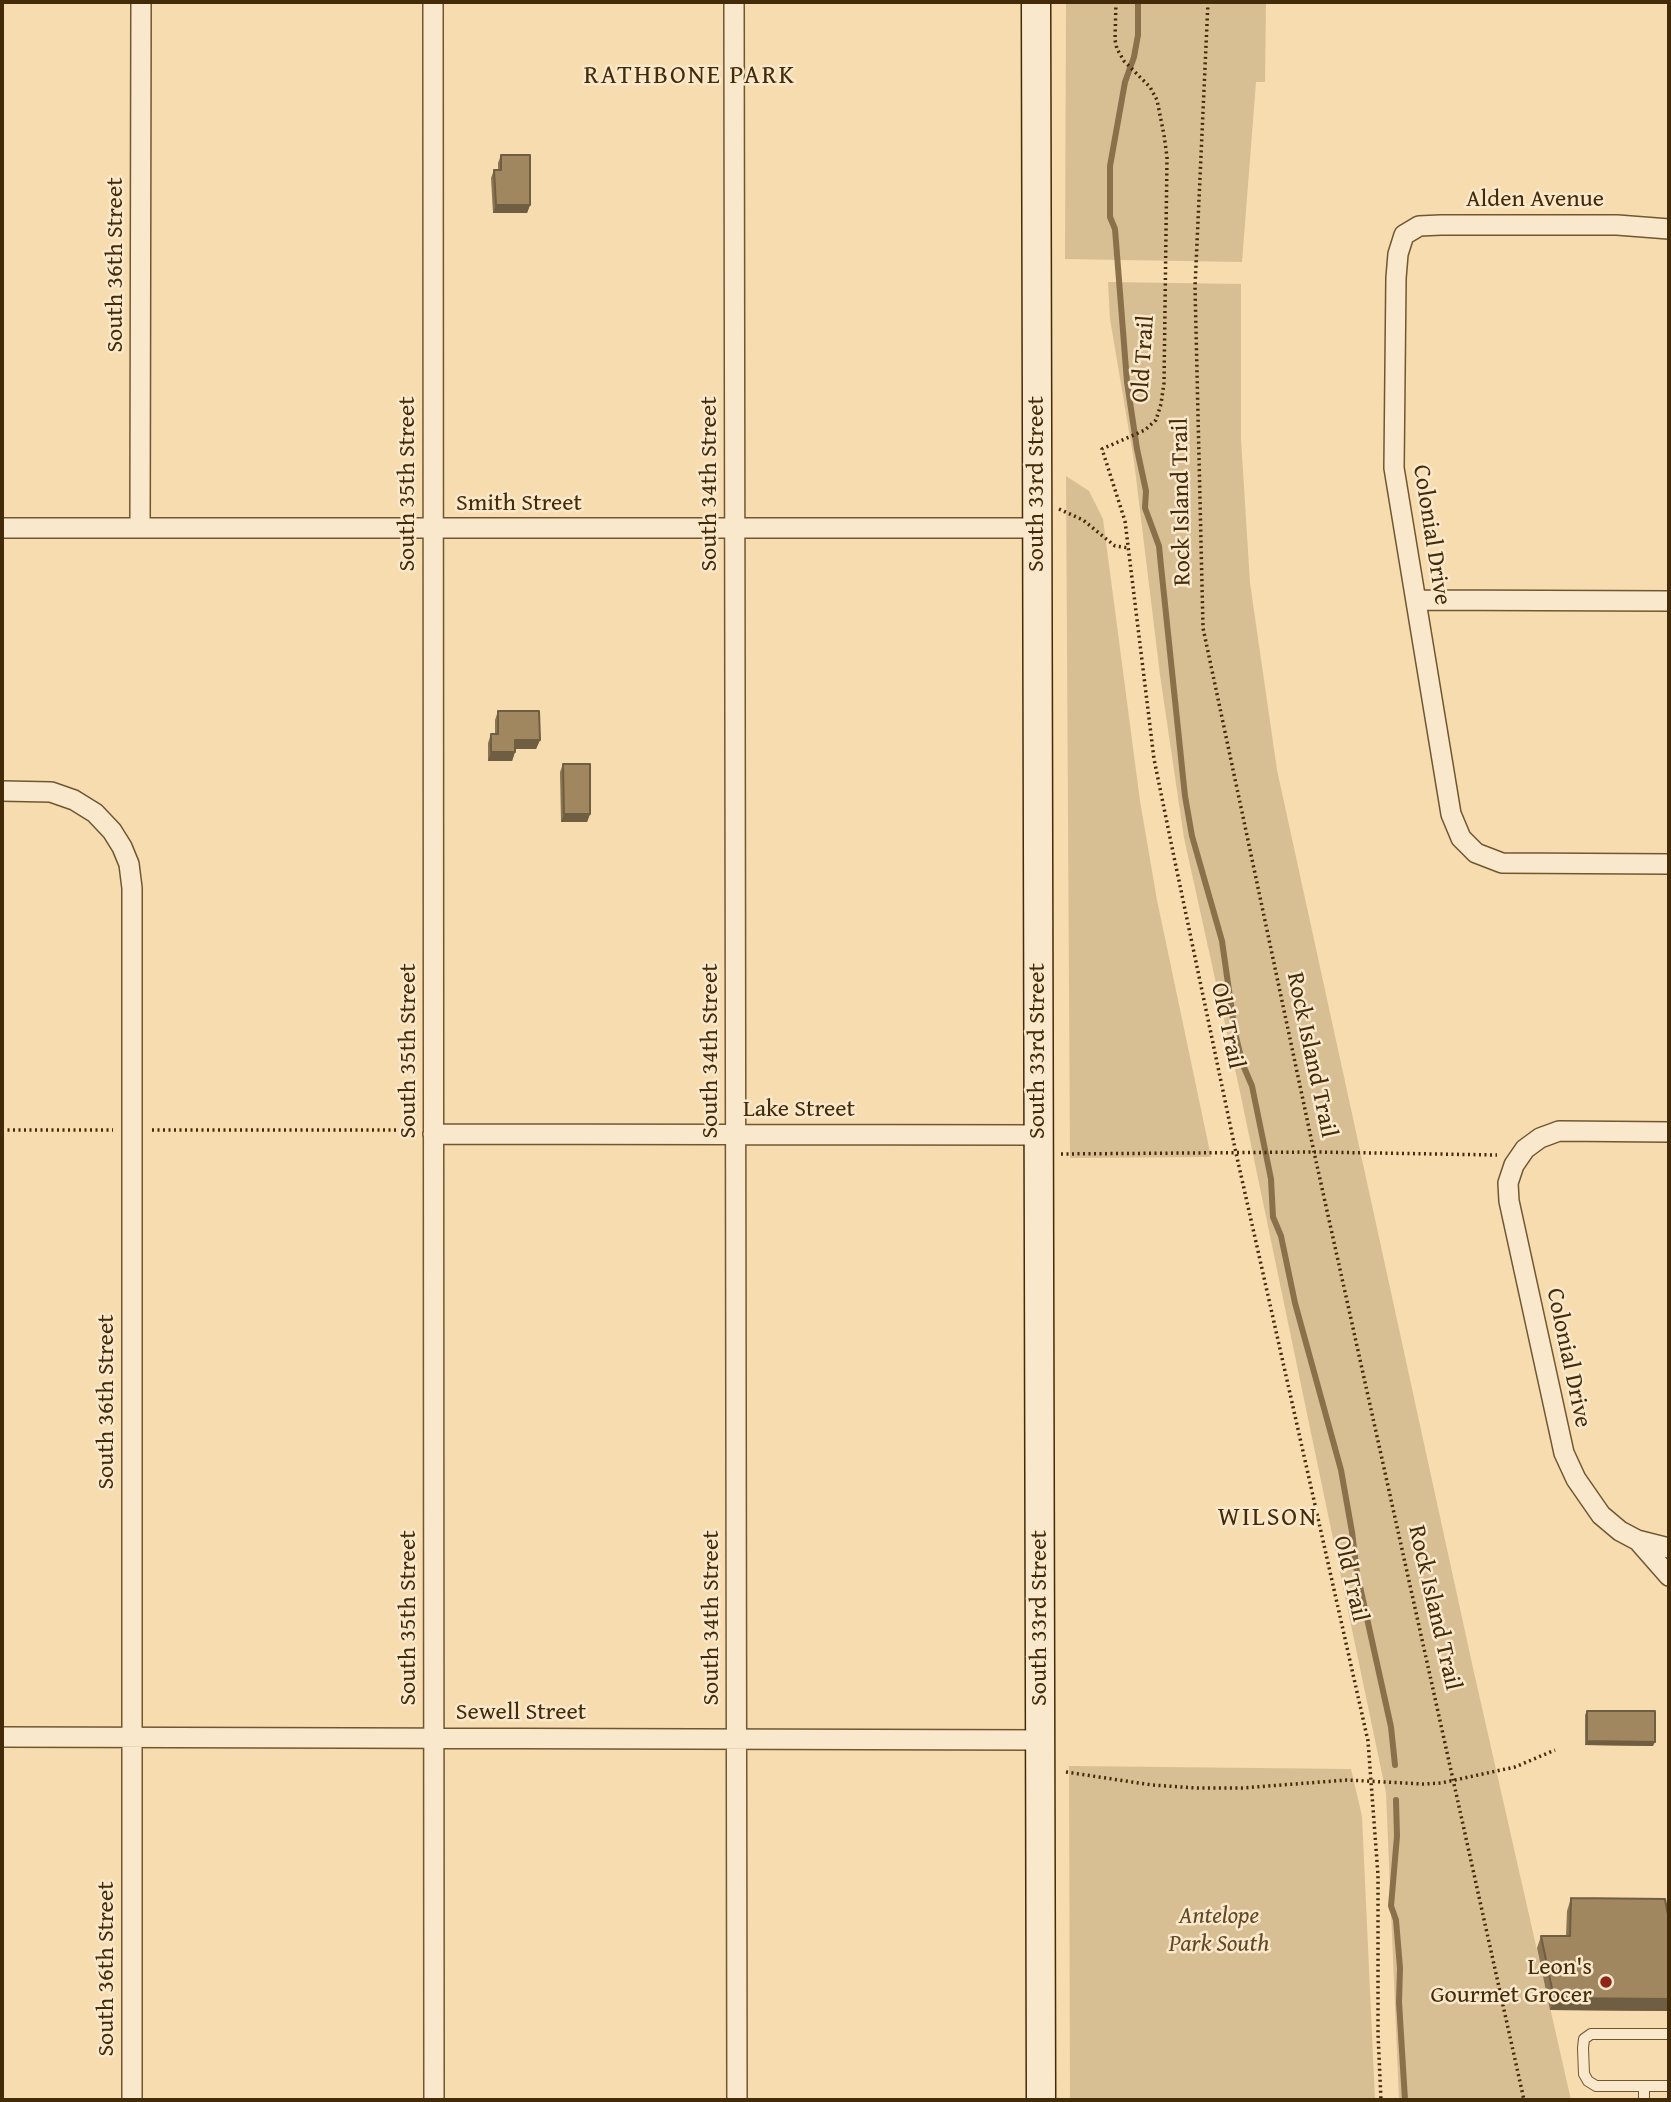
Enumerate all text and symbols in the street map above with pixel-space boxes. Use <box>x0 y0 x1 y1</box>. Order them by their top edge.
district label: RATHBONE PARK <box>585 60 795 92</box>
street label: South 36th Street <box>102 177 130 353</box>
street label: Alden Avenue <box>1466 186 1604 214</box>
street label: Old Trail <box>1127 314 1161 404</box>
street label: South 35th Street <box>394 396 422 572</box>
street label: South 34th Street <box>696 396 724 572</box>
street label: South 33rd Street <box>1023 396 1051 572</box>
street label: Rock Island Trail <box>1166 418 1198 586</box>
street label: Colonial Drive <box>1406 463 1456 607</box>
street label: Smith Street <box>456 490 582 518</box>
street label: South 35th Street <box>395 963 423 1139</box>
street label: South 34th Street <box>697 963 725 1139</box>
street label: South 33rd Street <box>1024 963 1052 1139</box>
street label: Rock Island Trail <box>1279 970 1343 1140</box>
street label: Old Trail <box>1204 980 1250 1072</box>
street label: Lake Street <box>743 1096 855 1124</box>
street label: Colonial Drive <box>1539 1286 1597 1430</box>
street label: South 36th Street <box>93 1314 121 1490</box>
district label: WILSON <box>1219 1502 1317 1534</box>
street label: Rock Island Trail <box>1401 1523 1467 1693</box>
street label: South 35th Street <box>395 1530 423 1706</box>
street label: South 34th Street <box>698 1530 726 1706</box>
street label: South 33rd Street <box>1026 1530 1054 1706</box>
street label: Old Trail <box>1326 1533 1374 1625</box>
street label: Sewell Street <box>456 1699 586 1727</box>
street label: South 36th Street <box>93 1881 121 2057</box>
park label: Antelope Park South <box>1169 1903 1269 1959</box>
place label: Leon's Gourmet Grocer <box>1430 1954 1592 2010</box>
marker: Leon's Gourmet Grocer <box>1598 1974 1614 1990</box>

